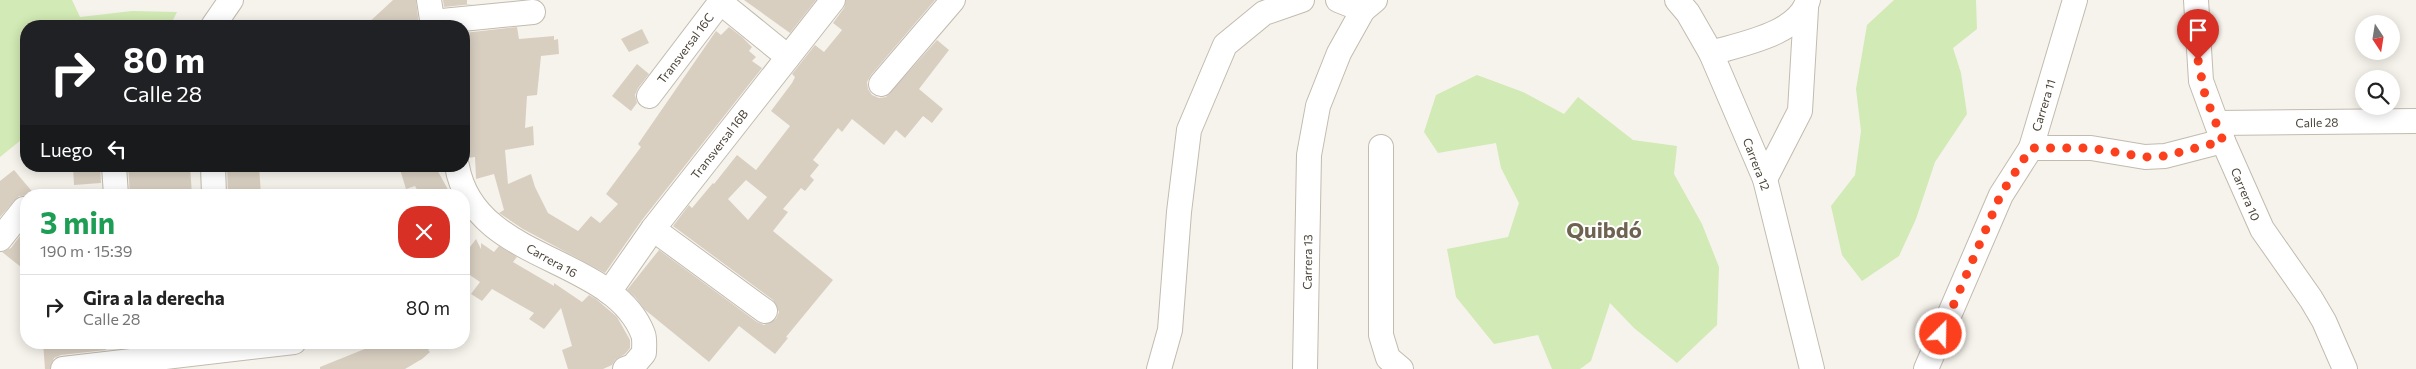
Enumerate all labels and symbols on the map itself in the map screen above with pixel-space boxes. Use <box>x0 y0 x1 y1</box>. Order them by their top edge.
pin <box>2177 9 2219 60</box>
street label: Transversal 16C <box>654 10 716 86</box>
north arrow <box>2355 15 2400 60</box>
street label: Carrera 11 <box>2028 77 2058 133</box>
street label: Transversal 16B <box>688 106 751 181</box>
street label: Calle 28 <box>2295 115 2339 129</box>
street label: Carrera 12 <box>1741 136 1774 193</box>
street label: Carrera 10 <box>2229 165 2264 223</box>
district label: Quibdó <box>1566 216 1642 243</box>
street label: Carrera 13 <box>1300 234 1314 290</box>
street label: Carrera 16 <box>524 240 580 280</box>
position arrow <box>1914 307 1966 359</box>

